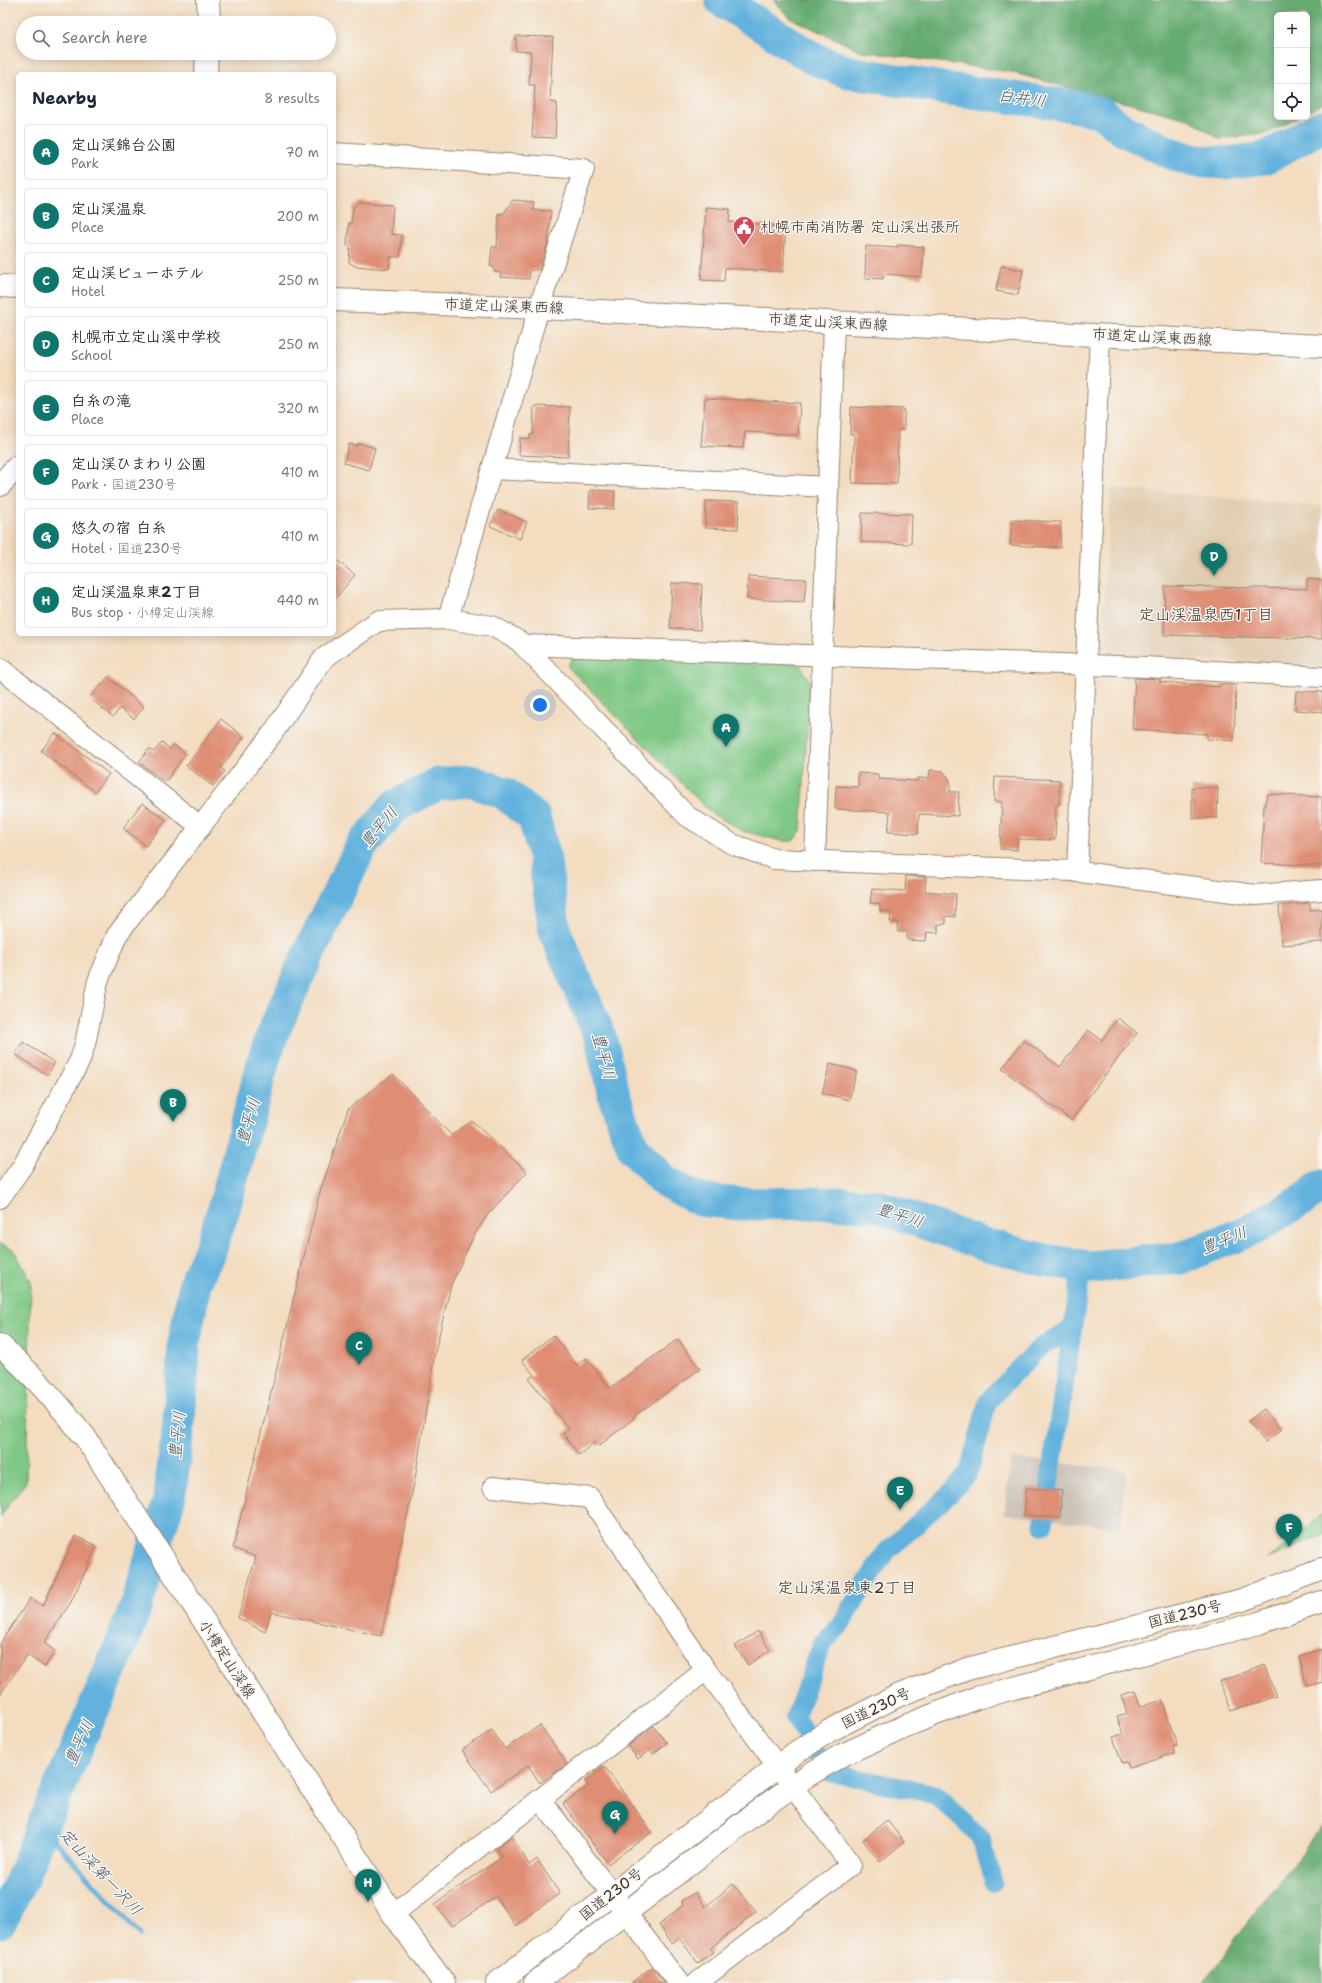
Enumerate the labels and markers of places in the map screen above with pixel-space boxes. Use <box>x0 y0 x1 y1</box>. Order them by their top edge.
public building icon: 札幌市南消防署 定山渓出張所 <box>731 214 757 247</box>
place label: 札幌市南消防署 定山渓出張所 <box>760 217 960 237</box>
pin: D <box>1201 543 1227 576</box>
pin: A <box>713 714 739 747</box>
pin: B <box>160 1089 186 1122</box>
pin: C <box>346 1332 372 1365</box>
pin: E <box>887 1477 913 1510</box>
pin: F <box>1276 1514 1302 1547</box>
pin: G <box>602 1801 628 1834</box>
pin: H <box>355 1869 381 1902</box>

